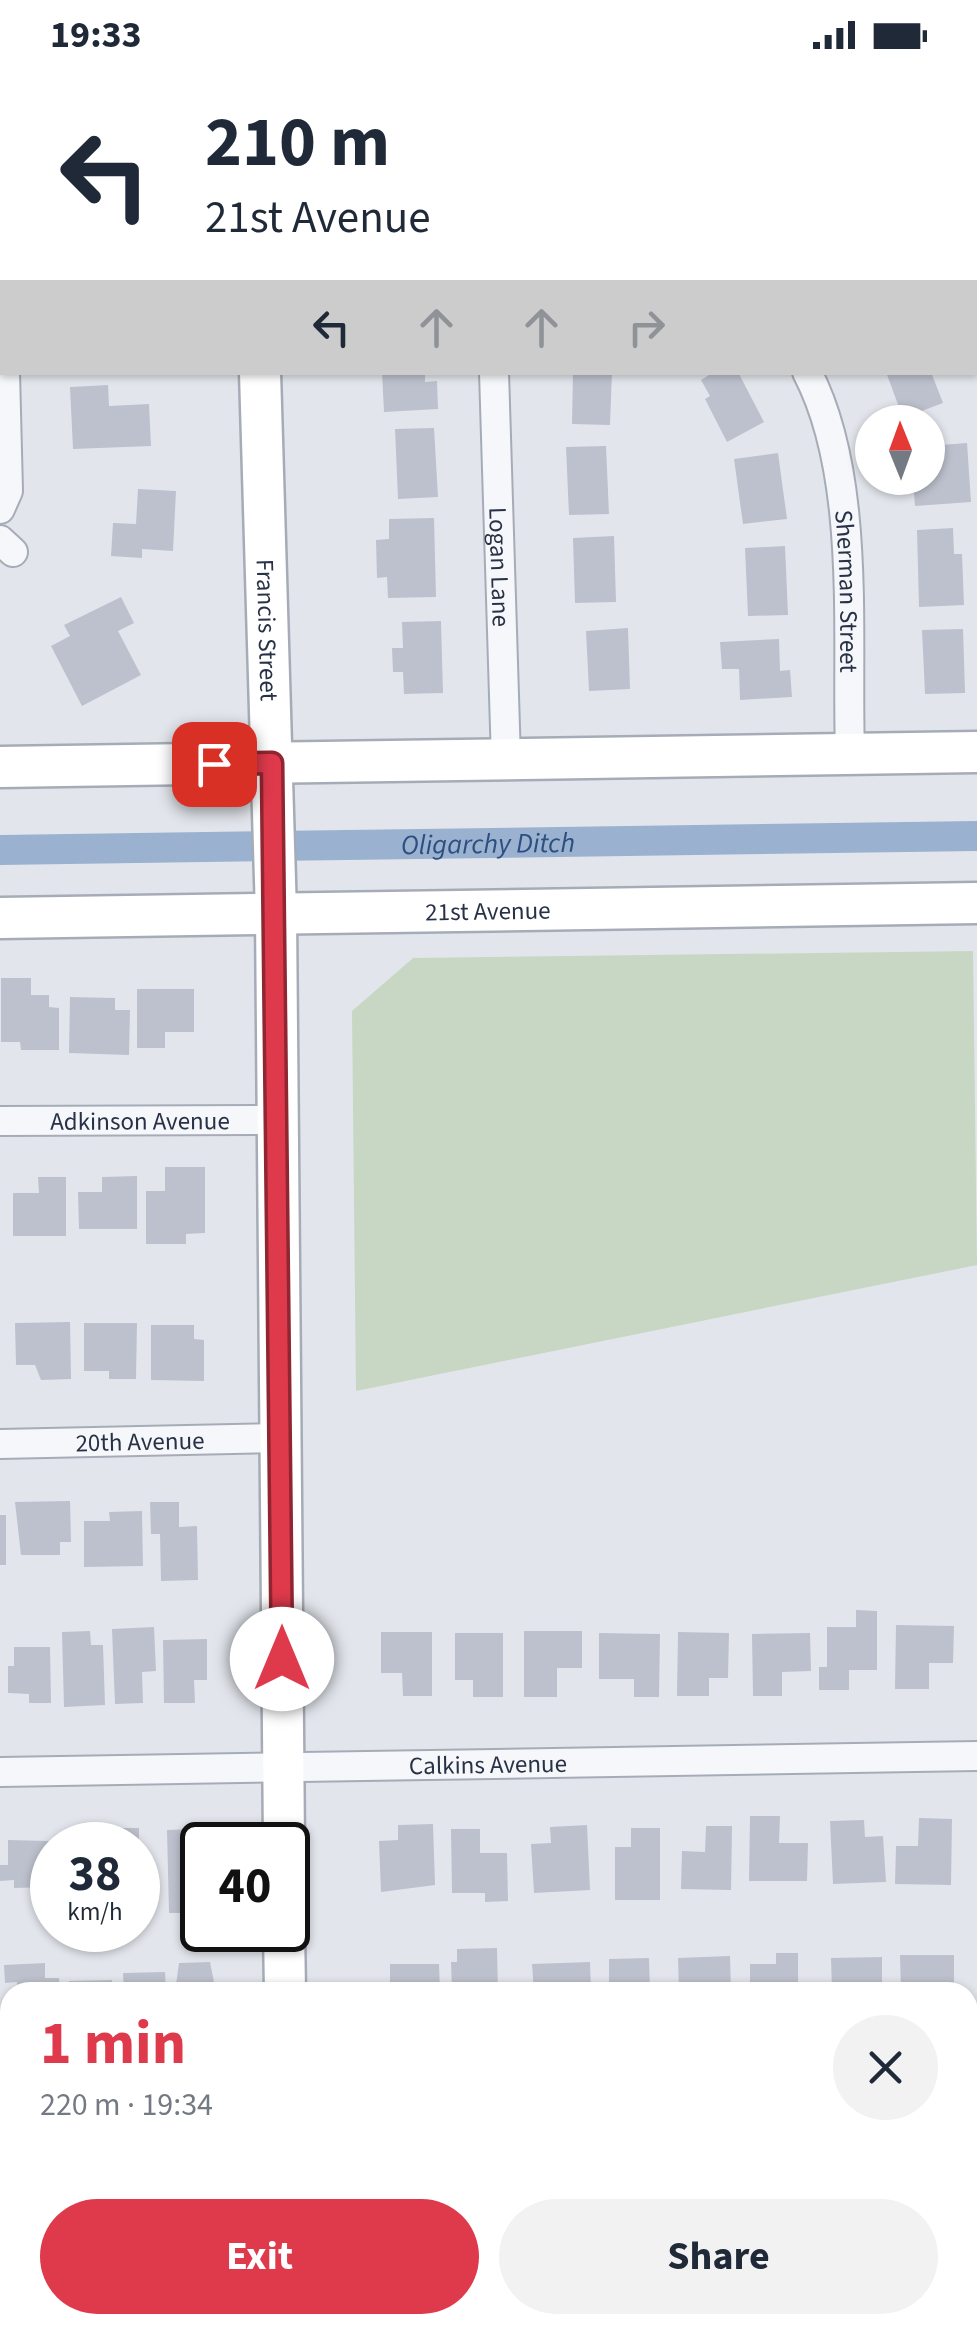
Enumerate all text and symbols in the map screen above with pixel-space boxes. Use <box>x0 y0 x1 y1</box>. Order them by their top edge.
text: 19:33 <box>50 8 142 62</box>
text: 210 m <box>205 93 390 193</box>
icon: left <box>40 110 170 240</box>
text: 21st Avenue <box>205 186 431 250</box>
icon: left <box>304 300 359 355</box>
icon: ahead <box>409 300 464 355</box>
icon: ahead <box>514 300 569 355</box>
icon: right <box>619 300 674 355</box>
north arrow <box>855 405 945 495</box>
map controls <box>855 405 945 495</box>
street label: Logan Lane <box>479 507 519 627</box>
street label: Sherman Street <box>825 508 866 673</box>
street label: Francis Street <box>247 558 287 702</box>
pin <box>172 722 257 807</box>
icon: arrive <box>187 737 242 792</box>
water label: Oligarchy Ditch <box>401 823 575 865</box>
street label: 21st Avenue <box>425 893 551 930</box>
street label: Adkinson Avenue <box>50 1103 230 1140</box>
street label: 20th Avenue <box>75 1423 205 1461</box>
position arrow <box>230 1607 334 1711</box>
street label: Calkins Avenue <box>409 1746 567 1784</box>
speed limit sign: 40 <box>180 1822 310 1952</box>
text: 38 <box>69 1839 121 1910</box>
text: km/h <box>67 1894 123 1930</box>
text: 1 min <box>40 2002 186 2087</box>
button: close <box>833 2015 938 2120</box>
text: 220 m · 19:34 <box>40 2082 213 2128</box>
button: Exit <box>40 2199 479 2314</box>
button: Share <box>499 2199 938 2314</box>

